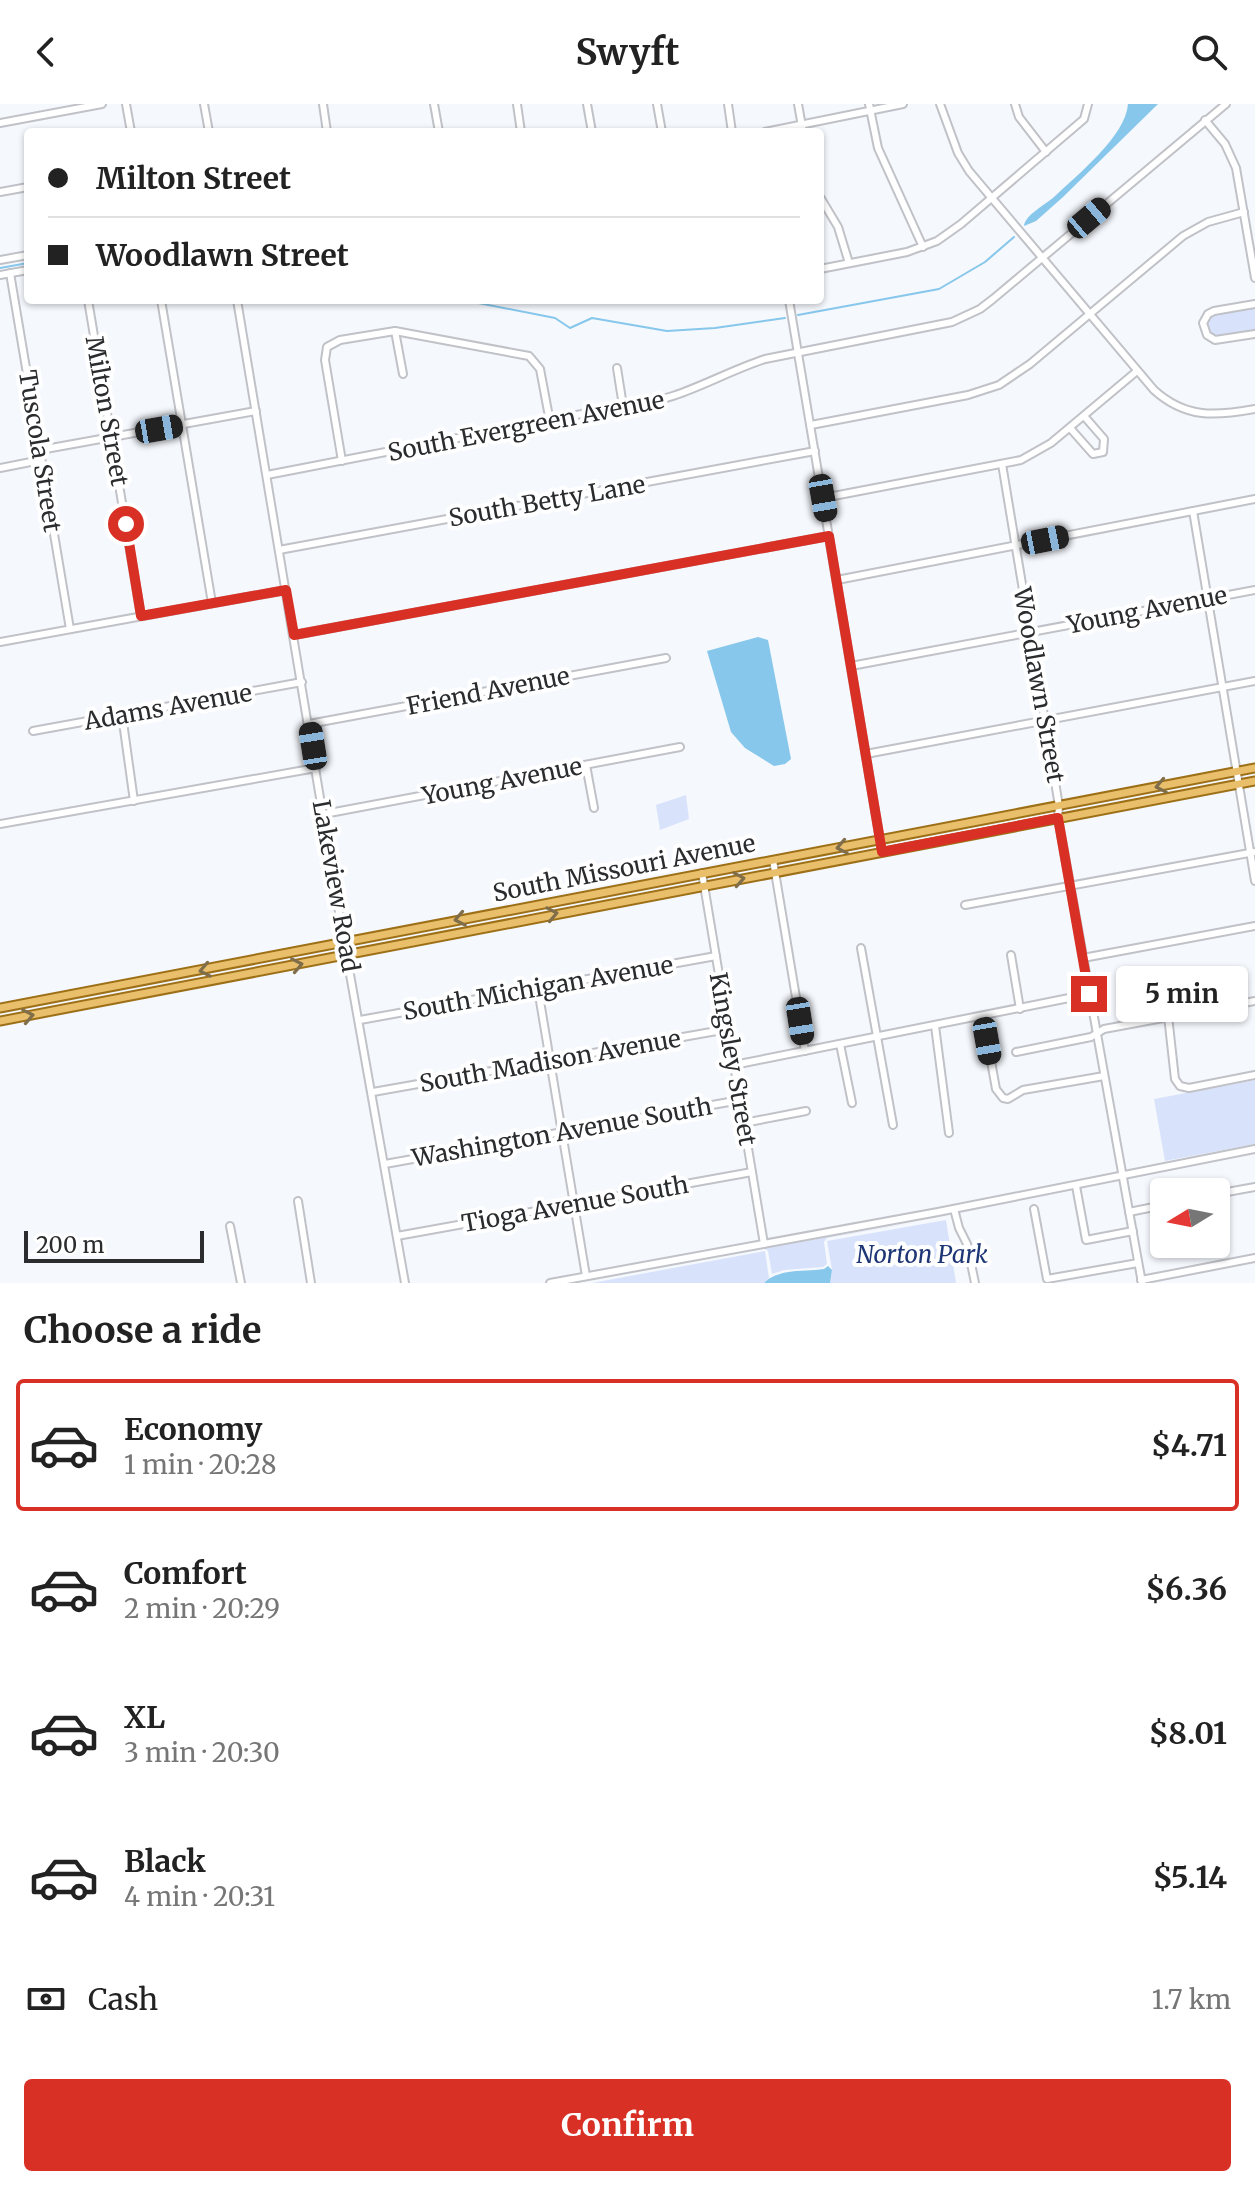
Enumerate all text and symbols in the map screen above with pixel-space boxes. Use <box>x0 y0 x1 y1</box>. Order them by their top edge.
icon: back <box>24 30 68 74</box>
text: Swyft <box>575 30 680 75</box>
icon: search <box>1187 30 1231 74</box>
text: Milton Street <box>96 159 291 197</box>
car <box>1063 193 1115 243</box>
text: Woodlawn Street <box>96 236 349 274</box>
street label: Milton Street <box>79 334 136 489</box>
street label: Tuscola Street <box>12 368 68 535</box>
street label: South Evergreen Avenue <box>385 384 667 468</box>
car <box>133 413 185 445</box>
street label: South Betty Lane <box>446 468 648 534</box>
car <box>807 472 839 524</box>
route start <box>108 506 144 542</box>
car <box>1019 524 1071 556</box>
street label: Young Avenue <box>1063 579 1230 641</box>
street label: Woodlawn Street <box>1006 584 1072 786</box>
street label: Friend Avenue <box>404 660 572 722</box>
street label: Adams Avenue <box>81 677 254 737</box>
car <box>297 720 329 772</box>
street label: Young Avenue <box>418 750 585 812</box>
one-way arrow <box>1154 777 1168 794</box>
street label: Lakeview Road <box>306 798 366 974</box>
street label: South Missouri Avenue <box>490 827 758 909</box>
one-way arrow <box>835 837 849 854</box>
one-way arrow <box>733 871 746 888</box>
one-way arrow <box>545 906 559 923</box>
one-way arrow <box>453 909 467 926</box>
street label: South Michigan Avenue <box>401 949 675 1027</box>
one-way arrow <box>291 957 304 974</box>
one-way arrow <box>198 960 212 977</box>
callout: 5 min <box>1117 966 1249 1022</box>
street label: Kingsley Street <box>703 970 764 1148</box>
route end <box>1071 976 1107 1012</box>
text: 5 min <box>1145 977 1219 1010</box>
car <box>784 995 816 1047</box>
one-way arrow <box>21 1008 35 1025</box>
car <box>971 1015 1003 1067</box>
street label: South Madison Avenue <box>417 1023 683 1099</box>
street label: Washington Avenue South <box>409 1090 714 1174</box>
street label: Tioga Avenue South <box>459 1169 691 1239</box>
north arrow <box>1150 1178 1230 1258</box>
map controls <box>1150 1178 1230 1258</box>
scale bar <box>24 1227 204 1263</box>
text: 200 m <box>36 1231 104 1259</box>
park label: Norton Park <box>856 1239 988 1270</box>
text: Choose a ride <box>24 1308 261 1353</box>
icon: car <box>28 1409 100 1481</box>
text: Economy <box>124 1410 262 1448</box>
text: $4.71 <box>1151 1426 1227 1464</box>
text: 1 min · 20:28 <box>124 1448 276 1481</box>
icon: car <box>28 1553 100 1625</box>
text: Comfort <box>124 1554 247 1592</box>
text: $6.36 <box>1146 1570 1227 1608</box>
text: 2 min · 20:29 <box>124 1592 280 1625</box>
icon: car <box>28 1697 100 1769</box>
text: XL <box>124 1698 165 1736</box>
text: $8.01 <box>1149 1714 1227 1752</box>
text: 3 min · 20:30 <box>124 1736 280 1769</box>
icon: car <box>28 1841 100 1913</box>
text: Black <box>124 1842 206 1880</box>
text: $5.14 <box>1153 1858 1227 1896</box>
text: 4 min · 20:31 <box>124 1880 275 1913</box>
icon: cash <box>24 1977 68 2021</box>
text: Cash <box>88 1980 158 2018</box>
text: 1.7 km <box>1152 1983 1231 2016</box>
button: Confirm <box>24 2079 1231 2171</box>

